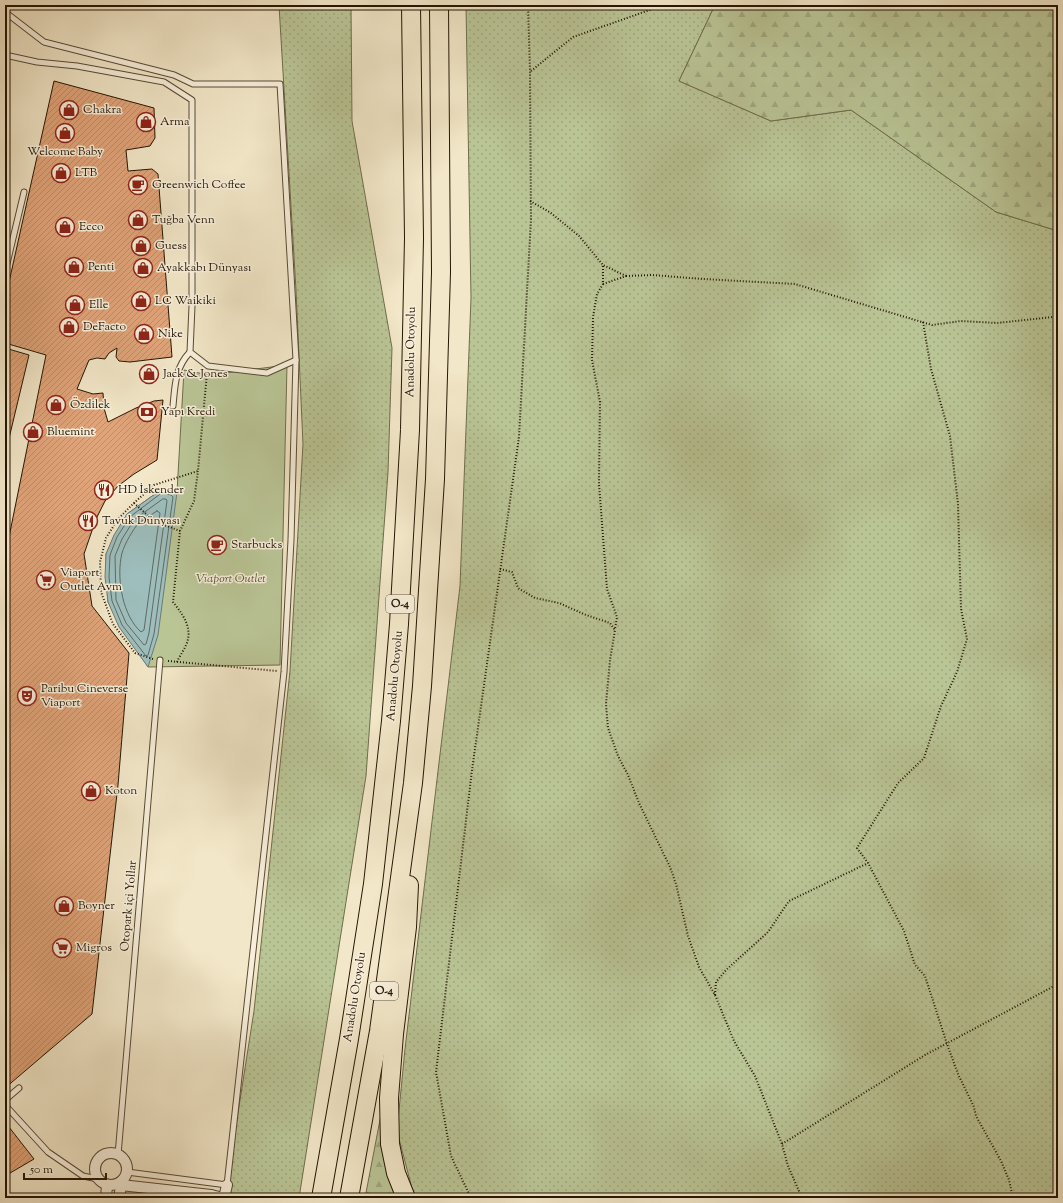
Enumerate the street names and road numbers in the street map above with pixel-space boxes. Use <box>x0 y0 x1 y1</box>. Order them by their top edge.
street label: Anadolu Otoyolu <box>401 306 421 398</box>
road number: O-4 <box>386 595 414 613</box>
street label: Anadolu Otoyolu <box>382 630 408 722</box>
street label: Otopark içi Yollar <box>116 859 142 952</box>
street label: Anadolu Otoyolu <box>339 951 371 1043</box>
road number: O-4 <box>370 982 398 1000</box>

